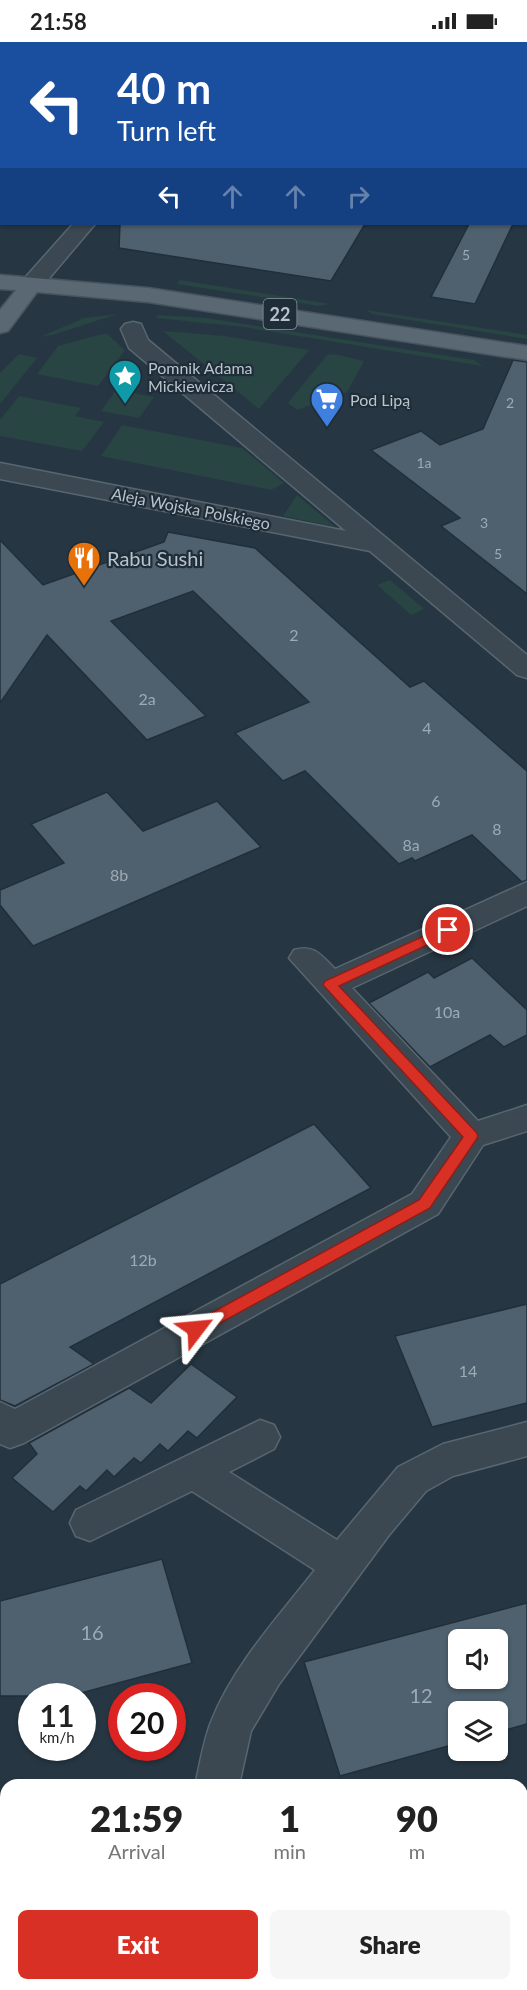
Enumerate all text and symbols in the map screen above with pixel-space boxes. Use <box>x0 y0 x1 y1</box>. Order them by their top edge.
text: 21:58 <box>30 8 87 35</box>
text: 40 m <box>117 63 211 113</box>
icon: left <box>18 66 96 144</box>
text: Turn left <box>117 114 216 147</box>
icon: left <box>153 180 186 213</box>
icon: ahead <box>216 180 249 213</box>
icon: ahead <box>279 180 312 213</box>
icon: right <box>342 180 375 213</box>
house number: 5 <box>462 246 470 263</box>
road number: 22 <box>264 299 296 329</box>
place icon: Pomnik Adama Mickiewicza <box>107 358 143 405</box>
place label: Pomnik Adama Mickiewicza <box>148 358 253 395</box>
supermarket icon: Pod Lipą <box>309 381 345 428</box>
place label: Pod Lipą <box>350 390 410 409</box>
house number: 2 <box>506 394 514 411</box>
house number: 1a <box>416 454 432 471</box>
street label: Aleja Wojska Polskiego <box>110 483 272 533</box>
house number: 3 <box>480 514 488 531</box>
restaurant icon: Rabu Sushi <box>66 540 102 587</box>
house number: 5 <box>494 545 502 562</box>
place label: Rabu Sushi <box>107 546 203 570</box>
house number: 2 <box>289 625 299 644</box>
house number: 2a <box>138 689 156 708</box>
house number: 4 <box>422 718 432 737</box>
house number: 6 <box>431 791 441 810</box>
house number: 8 <box>492 819 502 838</box>
house number: 8a <box>402 835 420 854</box>
house number: 8b <box>110 865 128 884</box>
pin <box>422 904 473 955</box>
icon: arrive <box>431 913 464 946</box>
house number: 10a <box>434 1002 460 1021</box>
house number: 12b <box>129 1250 157 1269</box>
position arrow <box>164 1297 228 1361</box>
house number: 14 <box>459 1361 477 1380</box>
house number: 16 <box>80 1620 104 1644</box>
map controls <box>448 1629 508 1761</box>
button: sound <box>448 1629 508 1689</box>
speed limit sign: 20 <box>108 1683 186 1761</box>
house number: 12 <box>409 1683 433 1707</box>
text: 11 <box>40 1697 74 1733</box>
button: layers <box>448 1701 508 1761</box>
text: km/h <box>39 1728 75 1746</box>
text: 21:59 <box>90 1796 183 1840</box>
text: 1 <box>279 1796 300 1840</box>
text: 90 <box>396 1796 438 1840</box>
text: Arrival <box>108 1839 166 1863</box>
text: min <box>273 1839 306 1863</box>
text: m <box>409 1839 425 1863</box>
button: Exit <box>18 1910 258 1979</box>
button: Share <box>270 1910 510 1979</box>

